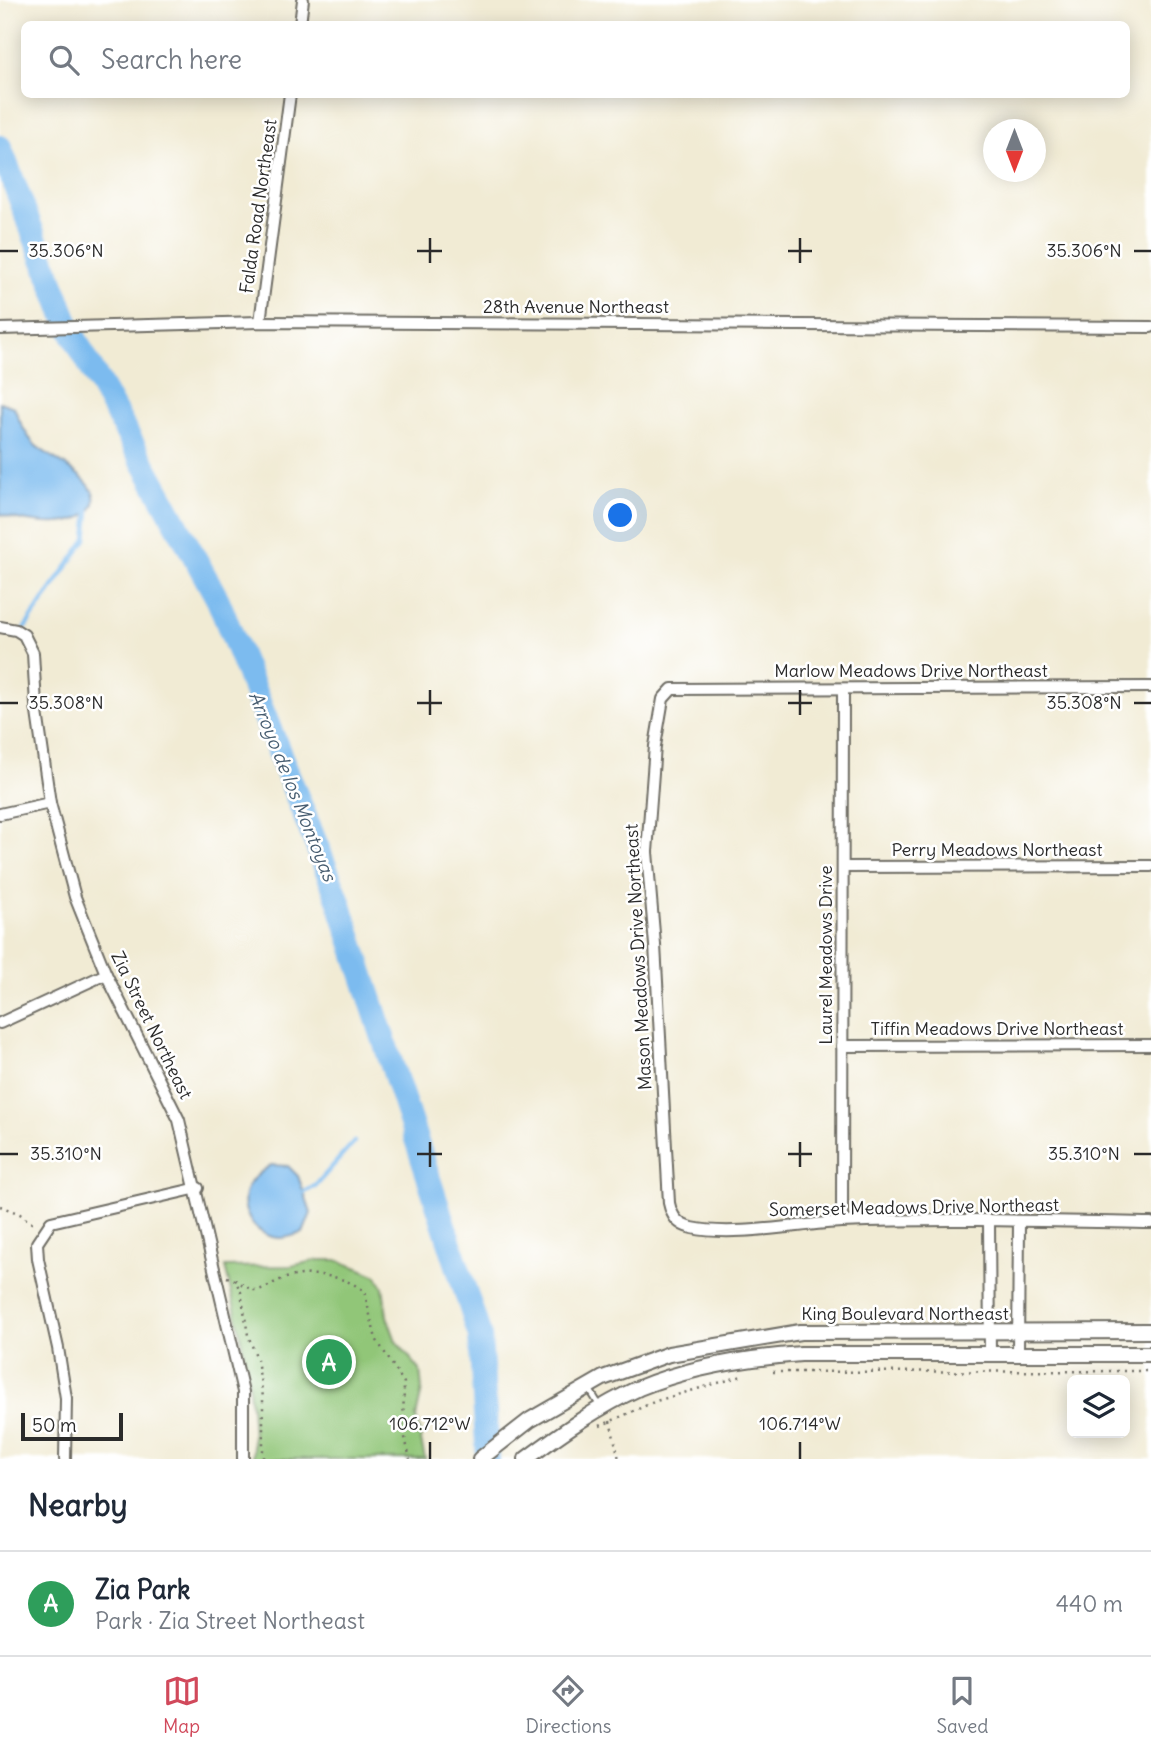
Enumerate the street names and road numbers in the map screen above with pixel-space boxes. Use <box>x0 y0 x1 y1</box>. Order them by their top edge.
street label: Falda Road Northeast <box>234 117 282 295</box>
street label: 28th Avenue Northeast <box>483 295 669 318</box>
street label: Marlow Meadows Drive Northeast <box>774 659 1048 682</box>
street label: Mason Meadows Drive Northeast <box>620 823 656 1091</box>
street label: Perry Meadows Northeast <box>891 838 1103 861</box>
street label: Laurel Meadows Drive <box>814 865 837 1045</box>
street label: Zia Street Northeast <box>106 947 198 1103</box>
street label: Tiffin Meadows Drive Northeast <box>871 1017 1123 1040</box>
street label: Somerset Meadows Drive Northeast <box>769 1193 1059 1221</box>
street label: King Boulevard Northeast <box>801 1302 1009 1325</box>

